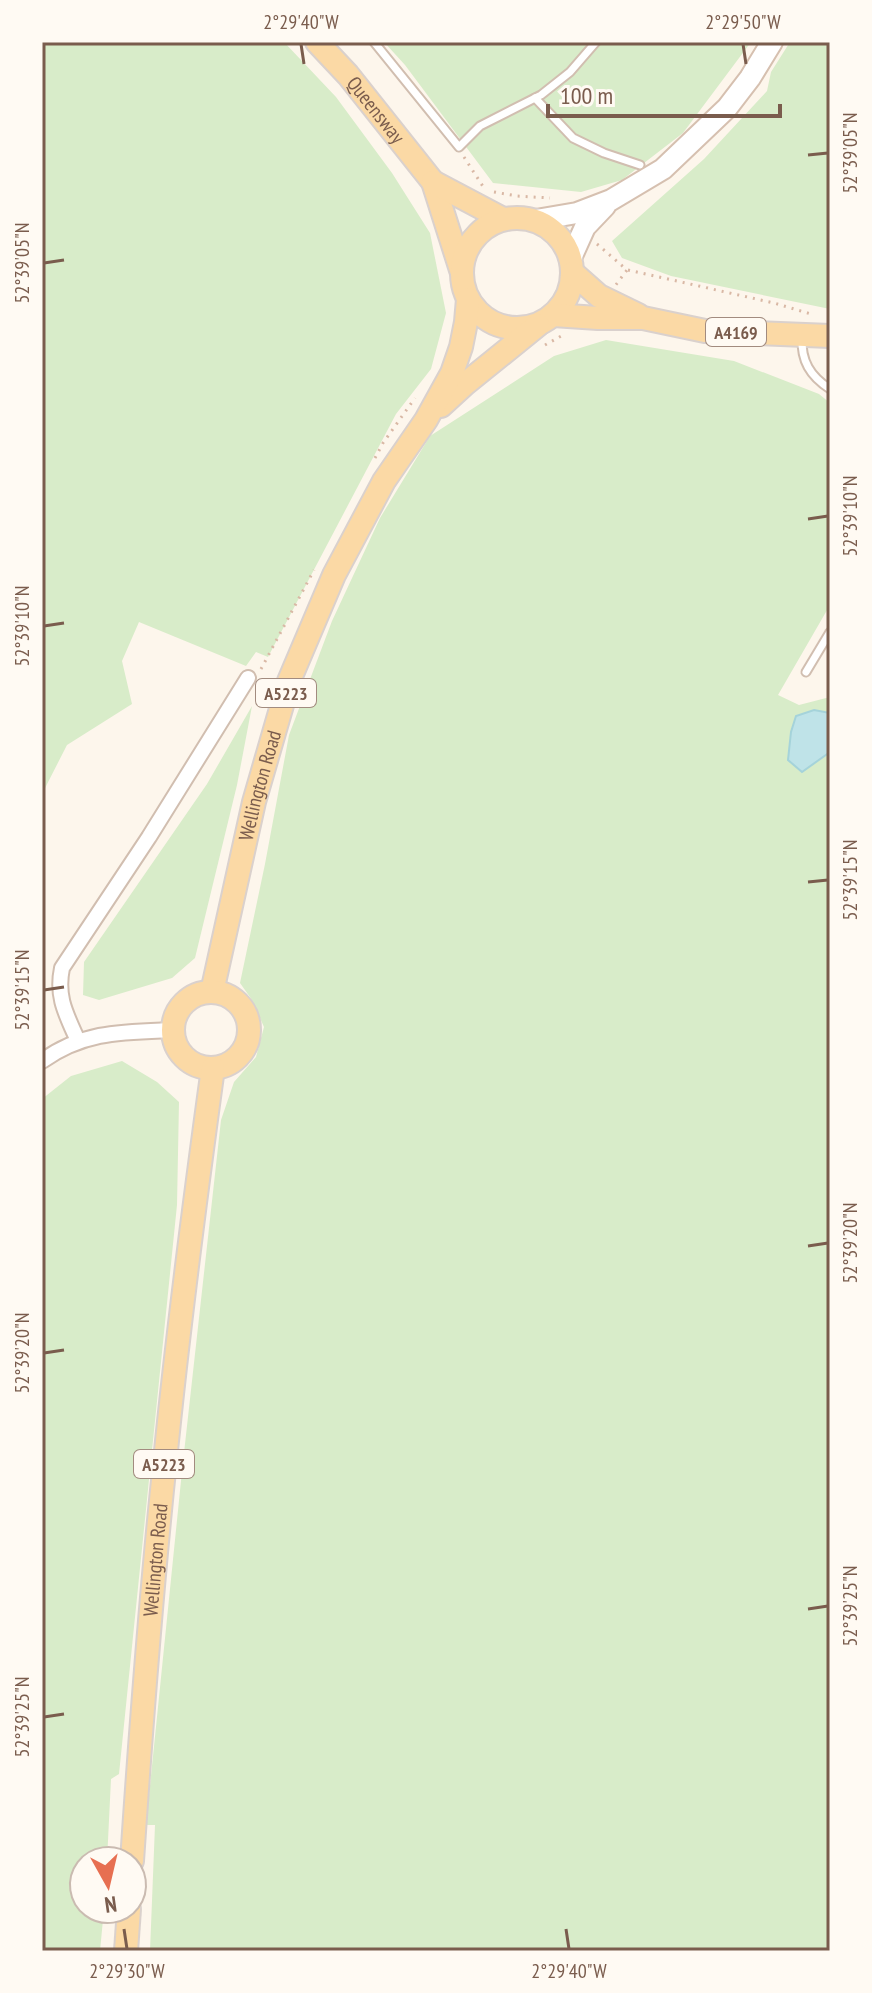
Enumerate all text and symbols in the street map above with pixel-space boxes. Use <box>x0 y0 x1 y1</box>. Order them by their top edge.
text: 2°29'40"W <box>263 9 339 35</box>
text: 2°29'50"W <box>705 9 781 35</box>
scale bar <box>548 68 780 118</box>
street label: Queensway <box>341 71 411 149</box>
text: 100 m <box>560 80 613 111</box>
text: 52°39'05"N <box>837 113 863 193</box>
text: 52°39'05"N <box>9 223 35 303</box>
road number: A4169 <box>706 318 766 346</box>
text: 52°39'10"N <box>837 476 863 556</box>
text: 52°39'10"N <box>9 586 35 666</box>
road number: A5223 <box>256 679 316 707</box>
street label: Wellington Road <box>233 727 287 843</box>
text: 52°39'15"N <box>837 840 863 920</box>
text: 52°39'15"N <box>9 950 35 1030</box>
text: 52°39'20"N <box>837 1203 863 1283</box>
text: 52°39'20"N <box>9 1313 35 1393</box>
road number: A5223 <box>134 1450 194 1478</box>
street label: Wellington Road <box>137 1502 174 1617</box>
text: 52°39'25"N <box>837 1566 863 1646</box>
text: 52°39'25"N <box>9 1677 35 1757</box>
north arrow <box>68 1845 148 1925</box>
text: N <box>103 1890 119 1919</box>
text: 2°29'30"W <box>89 1958 165 1984</box>
text: 2°29'40"W <box>531 1958 607 1984</box>

